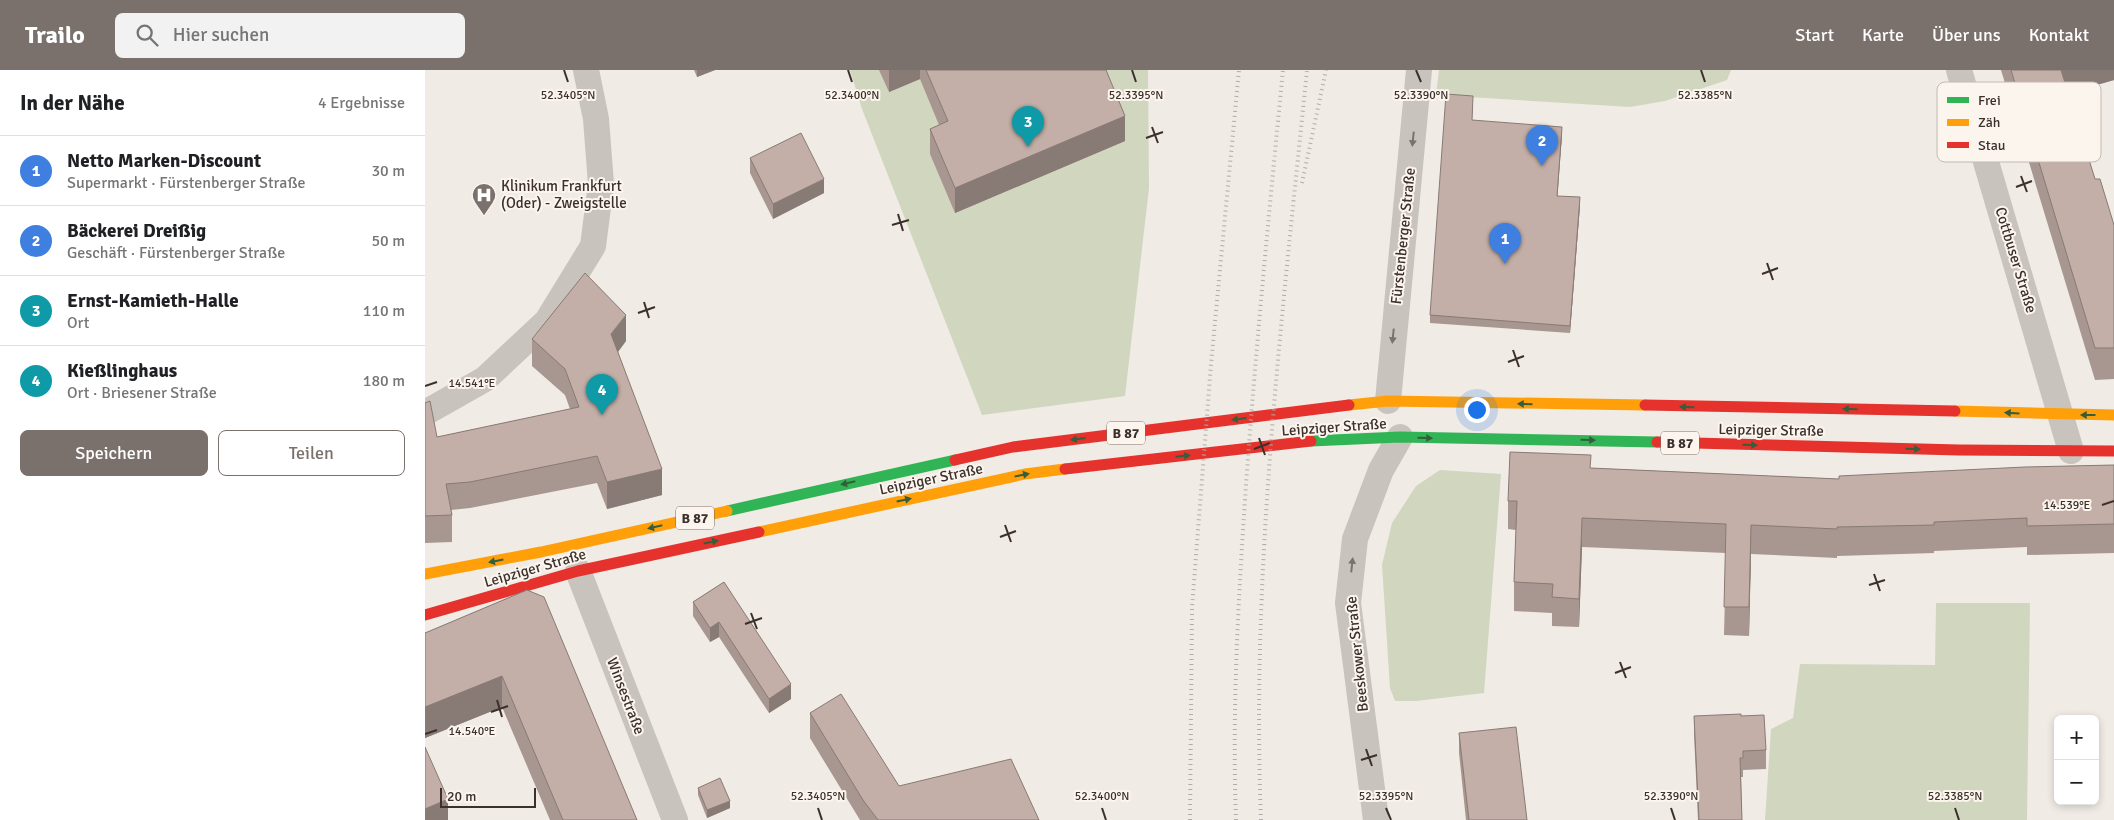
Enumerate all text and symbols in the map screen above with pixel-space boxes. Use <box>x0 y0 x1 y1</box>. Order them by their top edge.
search box <box>115 13 465 58</box>
text: Trailo <box>25 20 85 50</box>
icon: search <box>133 21 161 49</box>
text: Hier suchen <box>173 23 269 47</box>
text: Start <box>1795 24 1834 46</box>
text: Karte <box>1862 24 1904 46</box>
text: Über uns <box>1932 24 2001 46</box>
text: Kontakt <box>2029 24 2089 46</box>
legend <box>1937 82 2101 162</box>
text: 52.3405°N <box>541 88 595 103</box>
text: 52.3400°N <box>825 88 879 103</box>
text: 52.3395°N <box>1109 88 1163 103</box>
text: 52.3390°N <box>1394 88 1448 103</box>
text: 52.3385°N <box>1678 88 1732 103</box>
text: In der Nähe <box>20 90 125 116</box>
text: Frei <box>1978 92 2001 109</box>
text: 4 Ergebnisse <box>318 93 405 113</box>
pin: 3 <box>1012 106 1044 147</box>
text: Zäh <box>1978 114 2000 131</box>
pin: 2 <box>1526 125 1558 166</box>
one-way arrow <box>1408 132 1416 148</box>
text: Stau <box>1978 137 2005 154</box>
text: Netto Marken-Discount <box>67 149 261 173</box>
text: 1 <box>32 161 40 181</box>
text: 30 m <box>371 161 405 181</box>
street label: Fürstenberger Straße <box>1387 167 1419 305</box>
text: Supermarkt · Fürstenberger Straße <box>67 173 306 193</box>
place label: Klinikum Frankfurt (Oder) - Zweigstelle <box>501 177 627 212</box>
hospital icon: Klinikum Frankfurt (Oder) - Zweigstelle <box>471 182 497 216</box>
street label: Cottbuser Straße <box>1991 205 2041 315</box>
text: Bäckerei Dreißig <box>67 219 206 243</box>
pin: 1 <box>1489 223 1521 264</box>
text: 2 <box>32 231 40 251</box>
text: 50 m <box>371 231 405 251</box>
text: Geschäft · Fürstenberger Straße <box>67 243 285 263</box>
text: Ernst-Kamieth-Halle <box>67 289 239 313</box>
text: 3 <box>32 301 40 321</box>
text: 110 m <box>363 301 405 321</box>
text: Ort <box>67 313 89 333</box>
one-way arrow <box>1389 328 1397 344</box>
text: Kießlinghaus <box>67 359 177 383</box>
text: 4 <box>32 371 40 391</box>
text: 180 m <box>363 371 405 391</box>
pin: 4 <box>586 374 618 415</box>
text: 14.541°E <box>449 376 496 391</box>
text: Ort · Briesener Straße <box>67 383 217 403</box>
your location <box>1464 397 1490 423</box>
one-way arrow <box>1517 400 1533 408</box>
one-way arrow <box>1679 403 1695 411</box>
one-way arrow <box>1842 405 1858 413</box>
one-way arrow <box>2004 408 2020 416</box>
one-way arrow <box>2079 411 2095 419</box>
street label: Leipziger Straße <box>1281 414 1387 440</box>
one-way arrow <box>1231 415 1247 423</box>
street label: Leipziger Straße <box>1718 420 1824 440</box>
road number: B 87 <box>1107 422 1145 444</box>
button: Speichern <box>20 430 208 476</box>
button: Teilen <box>218 430 405 476</box>
road number: B 87 <box>1661 432 1699 454</box>
one-way arrow <box>1418 434 1434 442</box>
one-way arrow <box>1070 435 1086 443</box>
one-way arrow <box>1580 437 1596 445</box>
one-way arrow <box>1743 441 1759 449</box>
one-way arrow <box>1905 445 1921 453</box>
one-way arrow <box>1175 452 1191 460</box>
street label: Leipziger Straße <box>878 459 984 499</box>
one-way arrow <box>1014 470 1030 478</box>
one-way arrow <box>840 480 856 488</box>
one-way arrow <box>897 496 912 504</box>
text: 14.539°E <box>2044 498 2091 513</box>
road number: B 87 <box>676 506 714 529</box>
one-way arrow <box>647 523 663 531</box>
one-way arrow <box>704 538 719 546</box>
street label: Leipziger Straße <box>482 545 588 591</box>
one-way arrow <box>1349 556 1357 572</box>
one-way arrow <box>488 557 504 565</box>
street label: Beeskower Straße <box>1342 595 1372 713</box>
street label: Winsestraße <box>603 655 649 737</box>
map controls <box>2054 715 2099 805</box>
button: + <box>2054 715 2099 760</box>
text: 14.540°E <box>449 724 496 739</box>
button: − <box>2054 760 2099 805</box>
scale bar <box>440 785 536 808</box>
text: 20 m <box>447 788 476 805</box>
text: 52.3405°N <box>791 789 845 804</box>
text: 52.3400°N <box>1075 789 1129 804</box>
text: 52.3395°N <box>1359 789 1413 804</box>
text: 52.3390°N <box>1644 789 1698 804</box>
text: 52.3385°N <box>1928 789 1982 804</box>

